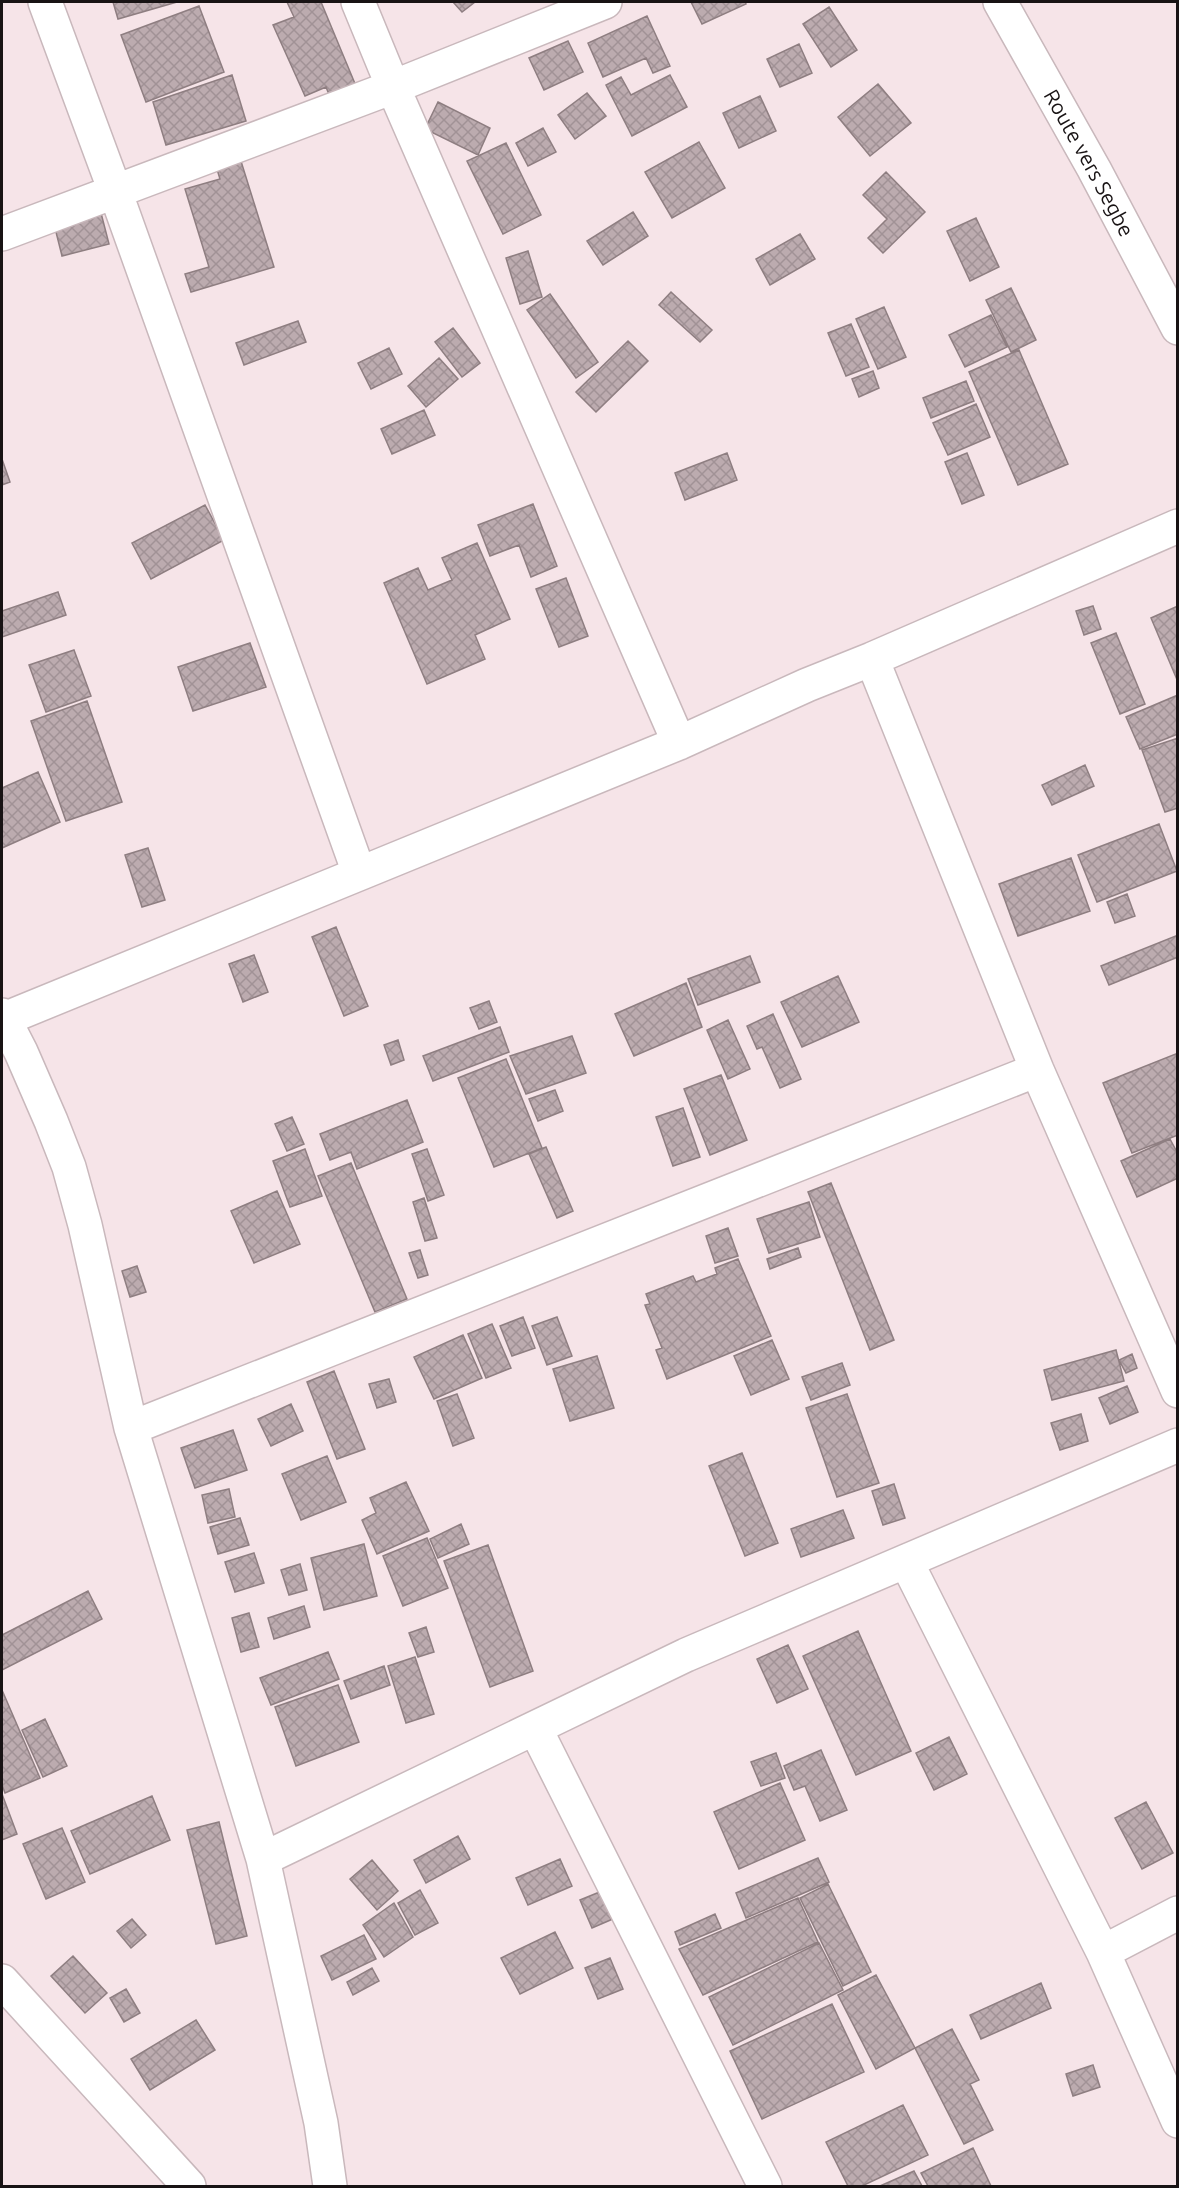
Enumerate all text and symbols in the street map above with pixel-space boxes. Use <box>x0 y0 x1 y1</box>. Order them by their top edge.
street label: Route vers Segbe <box>1040 85 1139 240</box>

